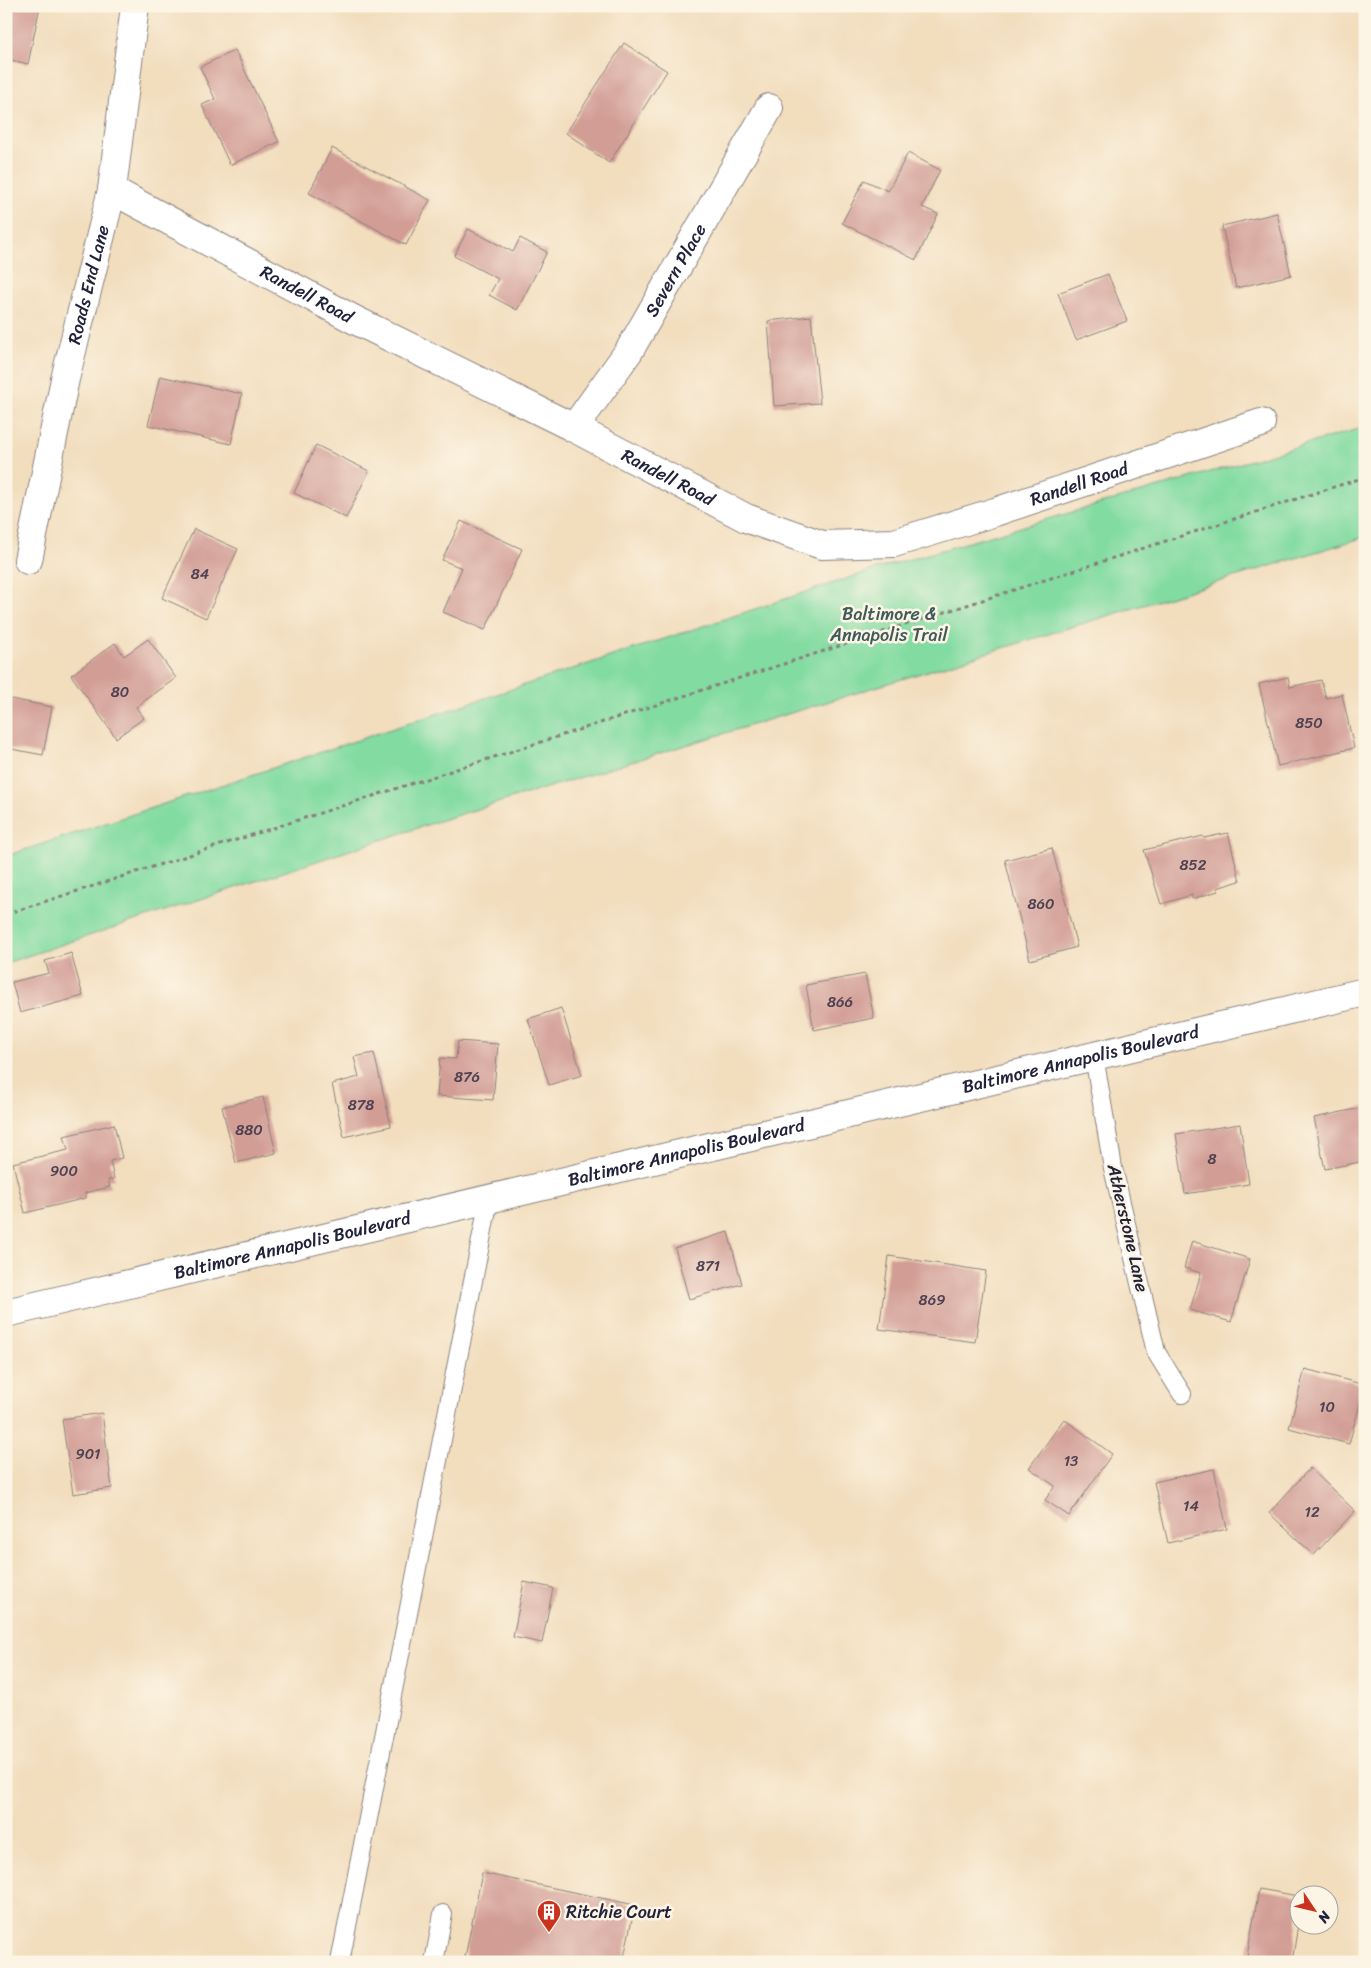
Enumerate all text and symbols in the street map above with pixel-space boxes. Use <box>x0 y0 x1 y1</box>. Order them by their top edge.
street label: Severn Place <box>636 217 715 323</box>
street label: Roads End Lane <box>58 222 119 348</box>
street label: Randell Road <box>254 256 361 333</box>
street label: Randell Road <box>616 439 722 516</box>
street label: Randell Road <box>1026 452 1134 515</box>
house number: 84 <box>191 561 209 587</box>
park label: Baltimore & Annapolis Trail <box>829 598 949 651</box>
house number: 80 <box>111 679 129 705</box>
house number: 850 <box>1295 710 1323 736</box>
house number: 852 <box>1180 852 1207 878</box>
house number: 860 <box>1027 891 1055 917</box>
house number: 866 <box>827 989 853 1015</box>
street label: Baltimore Annapolis Boulevard <box>959 1015 1203 1103</box>
house number: 876 <box>454 1064 480 1090</box>
house number: 878 <box>348 1092 374 1118</box>
street label: Baltimore Annapolis Boulevard <box>565 1109 809 1196</box>
house number: 880 <box>235 1117 263 1143</box>
house number: 8 <box>1207 1146 1217 1172</box>
house number: 900 <box>50 1158 78 1184</box>
street label: Atherstone Lane <box>1098 1160 1158 1295</box>
street label: Baltimore Annapolis Boulevard <box>171 1202 415 1289</box>
house number: 871 <box>696 1253 720 1279</box>
house number: 869 <box>919 1287 945 1313</box>
house number: 10 <box>1319 1394 1335 1420</box>
house number: 901 <box>75 1441 101 1467</box>
house number: 13 <box>1064 1448 1078 1474</box>
house number: 14 <box>1183 1493 1199 1519</box>
house number: 12 <box>1304 1499 1320 1525</box>
north arrow <box>1288 1886 1338 1936</box>
place label: Ritchie Court <box>566 1896 672 1928</box>
building icon: Ritchie Court <box>536 1899 562 1933</box>
text: N <box>1311 1905 1338 1929</box>

